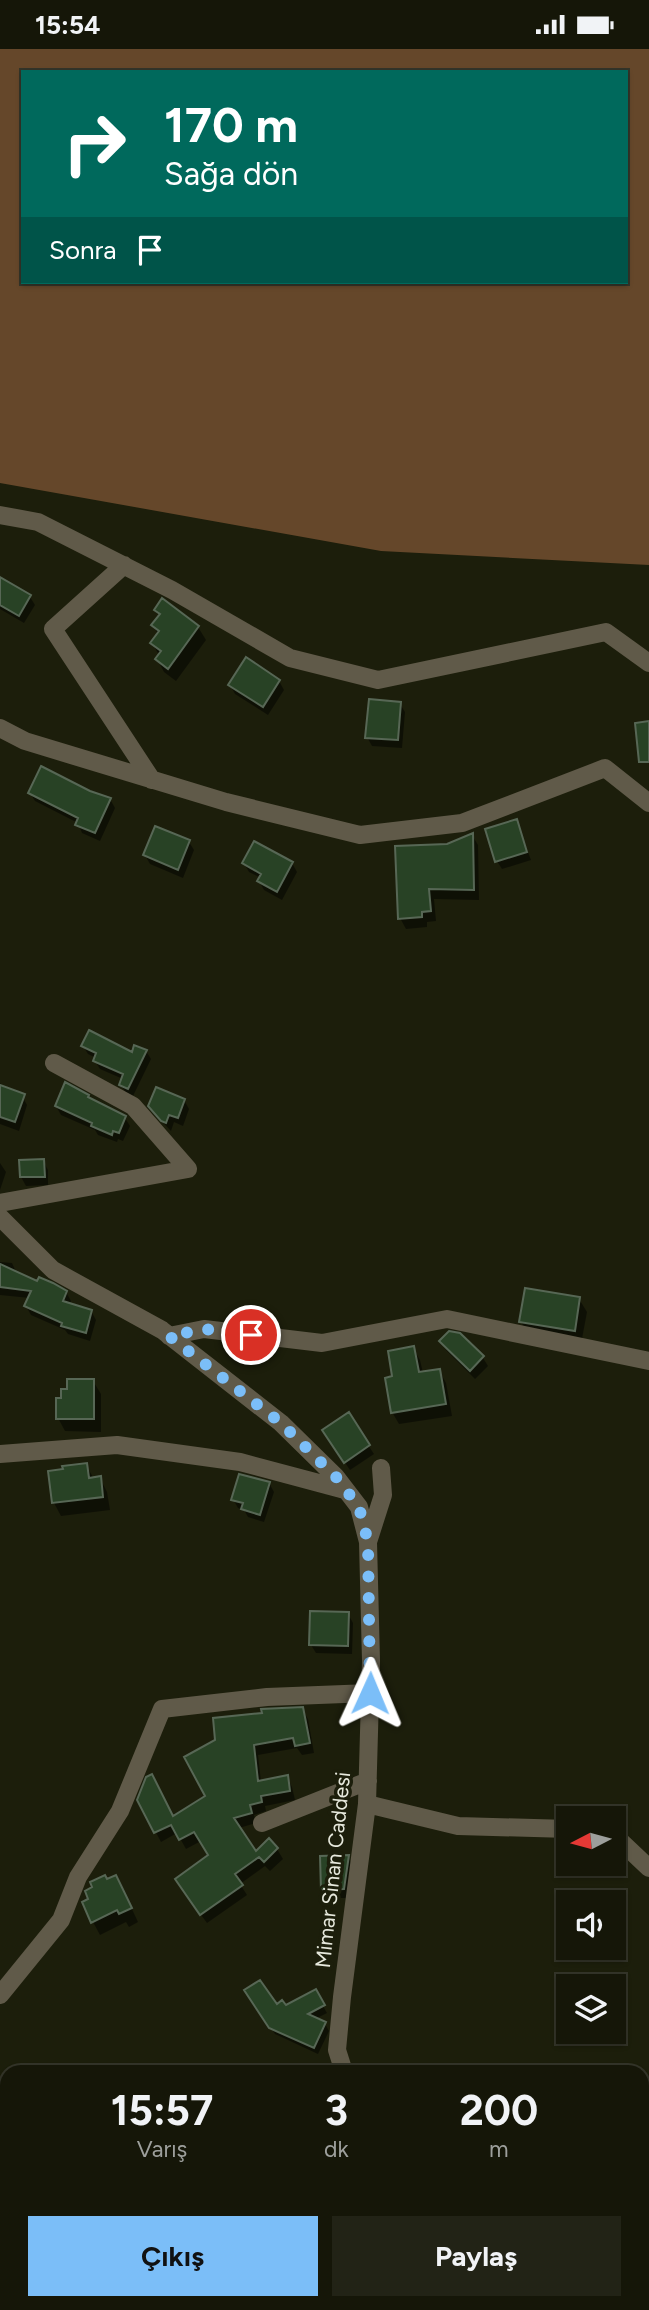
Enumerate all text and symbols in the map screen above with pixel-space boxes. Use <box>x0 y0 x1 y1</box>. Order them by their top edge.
text: 15:54 <box>35 9 100 41</box>
text: 170 m <box>164 95 298 154</box>
icon: right <box>49 98 140 189</box>
text: Sağa dön <box>164 155 298 193</box>
icon: arrive <box>131 231 169 269</box>
text: Sonra <box>49 234 117 266</box>
pin <box>221 1305 281 1365</box>
icon: arrive <box>232 1316 270 1354</box>
position arrow <box>333 1656 407 1730</box>
street label: Mimar Sinan Caddesi <box>310 1771 355 1969</box>
north arrow <box>556 1806 626 1876</box>
map controls <box>556 1806 626 2044</box>
button: sound <box>556 1890 626 1960</box>
button: layers <box>556 1974 626 2044</box>
text: 15:57 <box>111 2085 213 2136</box>
text: 3 <box>325 2085 348 2136</box>
text: 200 <box>459 2085 538 2136</box>
text: Varış <box>137 2135 187 2163</box>
text: dk <box>324 2135 349 2163</box>
text: m <box>489 2135 509 2163</box>
button: Çıkış <box>28 2216 318 2296</box>
button: Paylaş <box>332 2216 621 2296</box>

